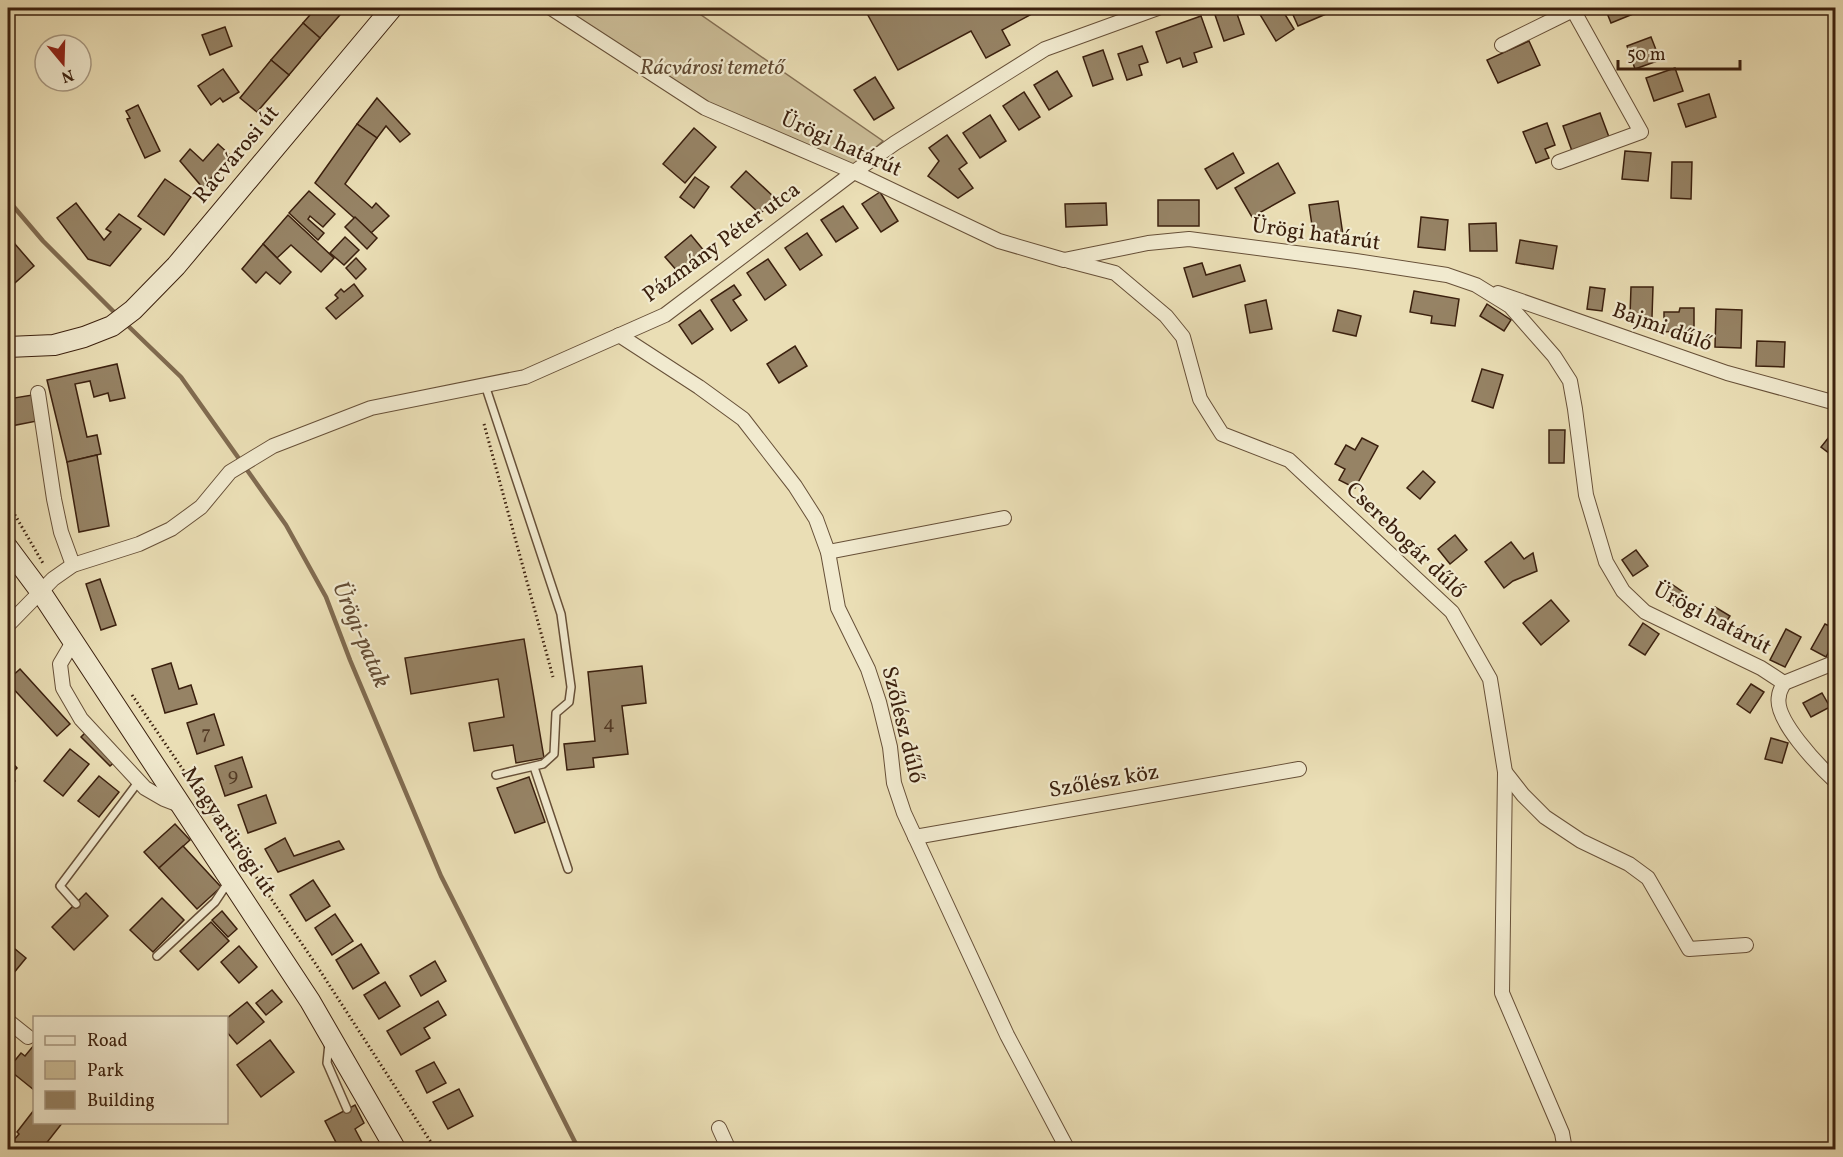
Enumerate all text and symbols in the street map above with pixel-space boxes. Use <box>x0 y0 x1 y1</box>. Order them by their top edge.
north arrow <box>33 33 93 93</box>
scale bar <box>1618 33 1740 71</box>
text: 50 m <box>1627 43 1666 68</box>
park label: Rácvárosi temető <box>640 53 786 84</box>
text: N <box>58 63 76 88</box>
street label: Rácvárosi út <box>187 99 288 211</box>
street label: Ürögi határút <box>775 104 907 186</box>
street label: Pázmány Péter utca <box>637 175 807 311</box>
street label: Ürögi határút <box>1250 211 1383 259</box>
street label: Bajmi dűlő <box>1608 296 1716 360</box>
street label: Cserebogár dűlő <box>1338 475 1472 607</box>
street label: Ürögi határút <box>1647 575 1777 663</box>
water label: Ürögi-patak <box>322 576 398 694</box>
street label: Szőlész dűlő <box>872 663 932 787</box>
house number: 4 <box>603 710 615 738</box>
house number: 7 <box>201 720 211 748</box>
street label: Szőlész köz <box>1047 757 1161 807</box>
street label: Magyarürögi út <box>173 761 283 903</box>
house number: 9 <box>228 762 238 790</box>
legend <box>33 1016 228 1124</box>
text: Road <box>87 1029 128 1054</box>
text: Park <box>87 1059 124 1084</box>
text: Building <box>87 1089 155 1114</box>

